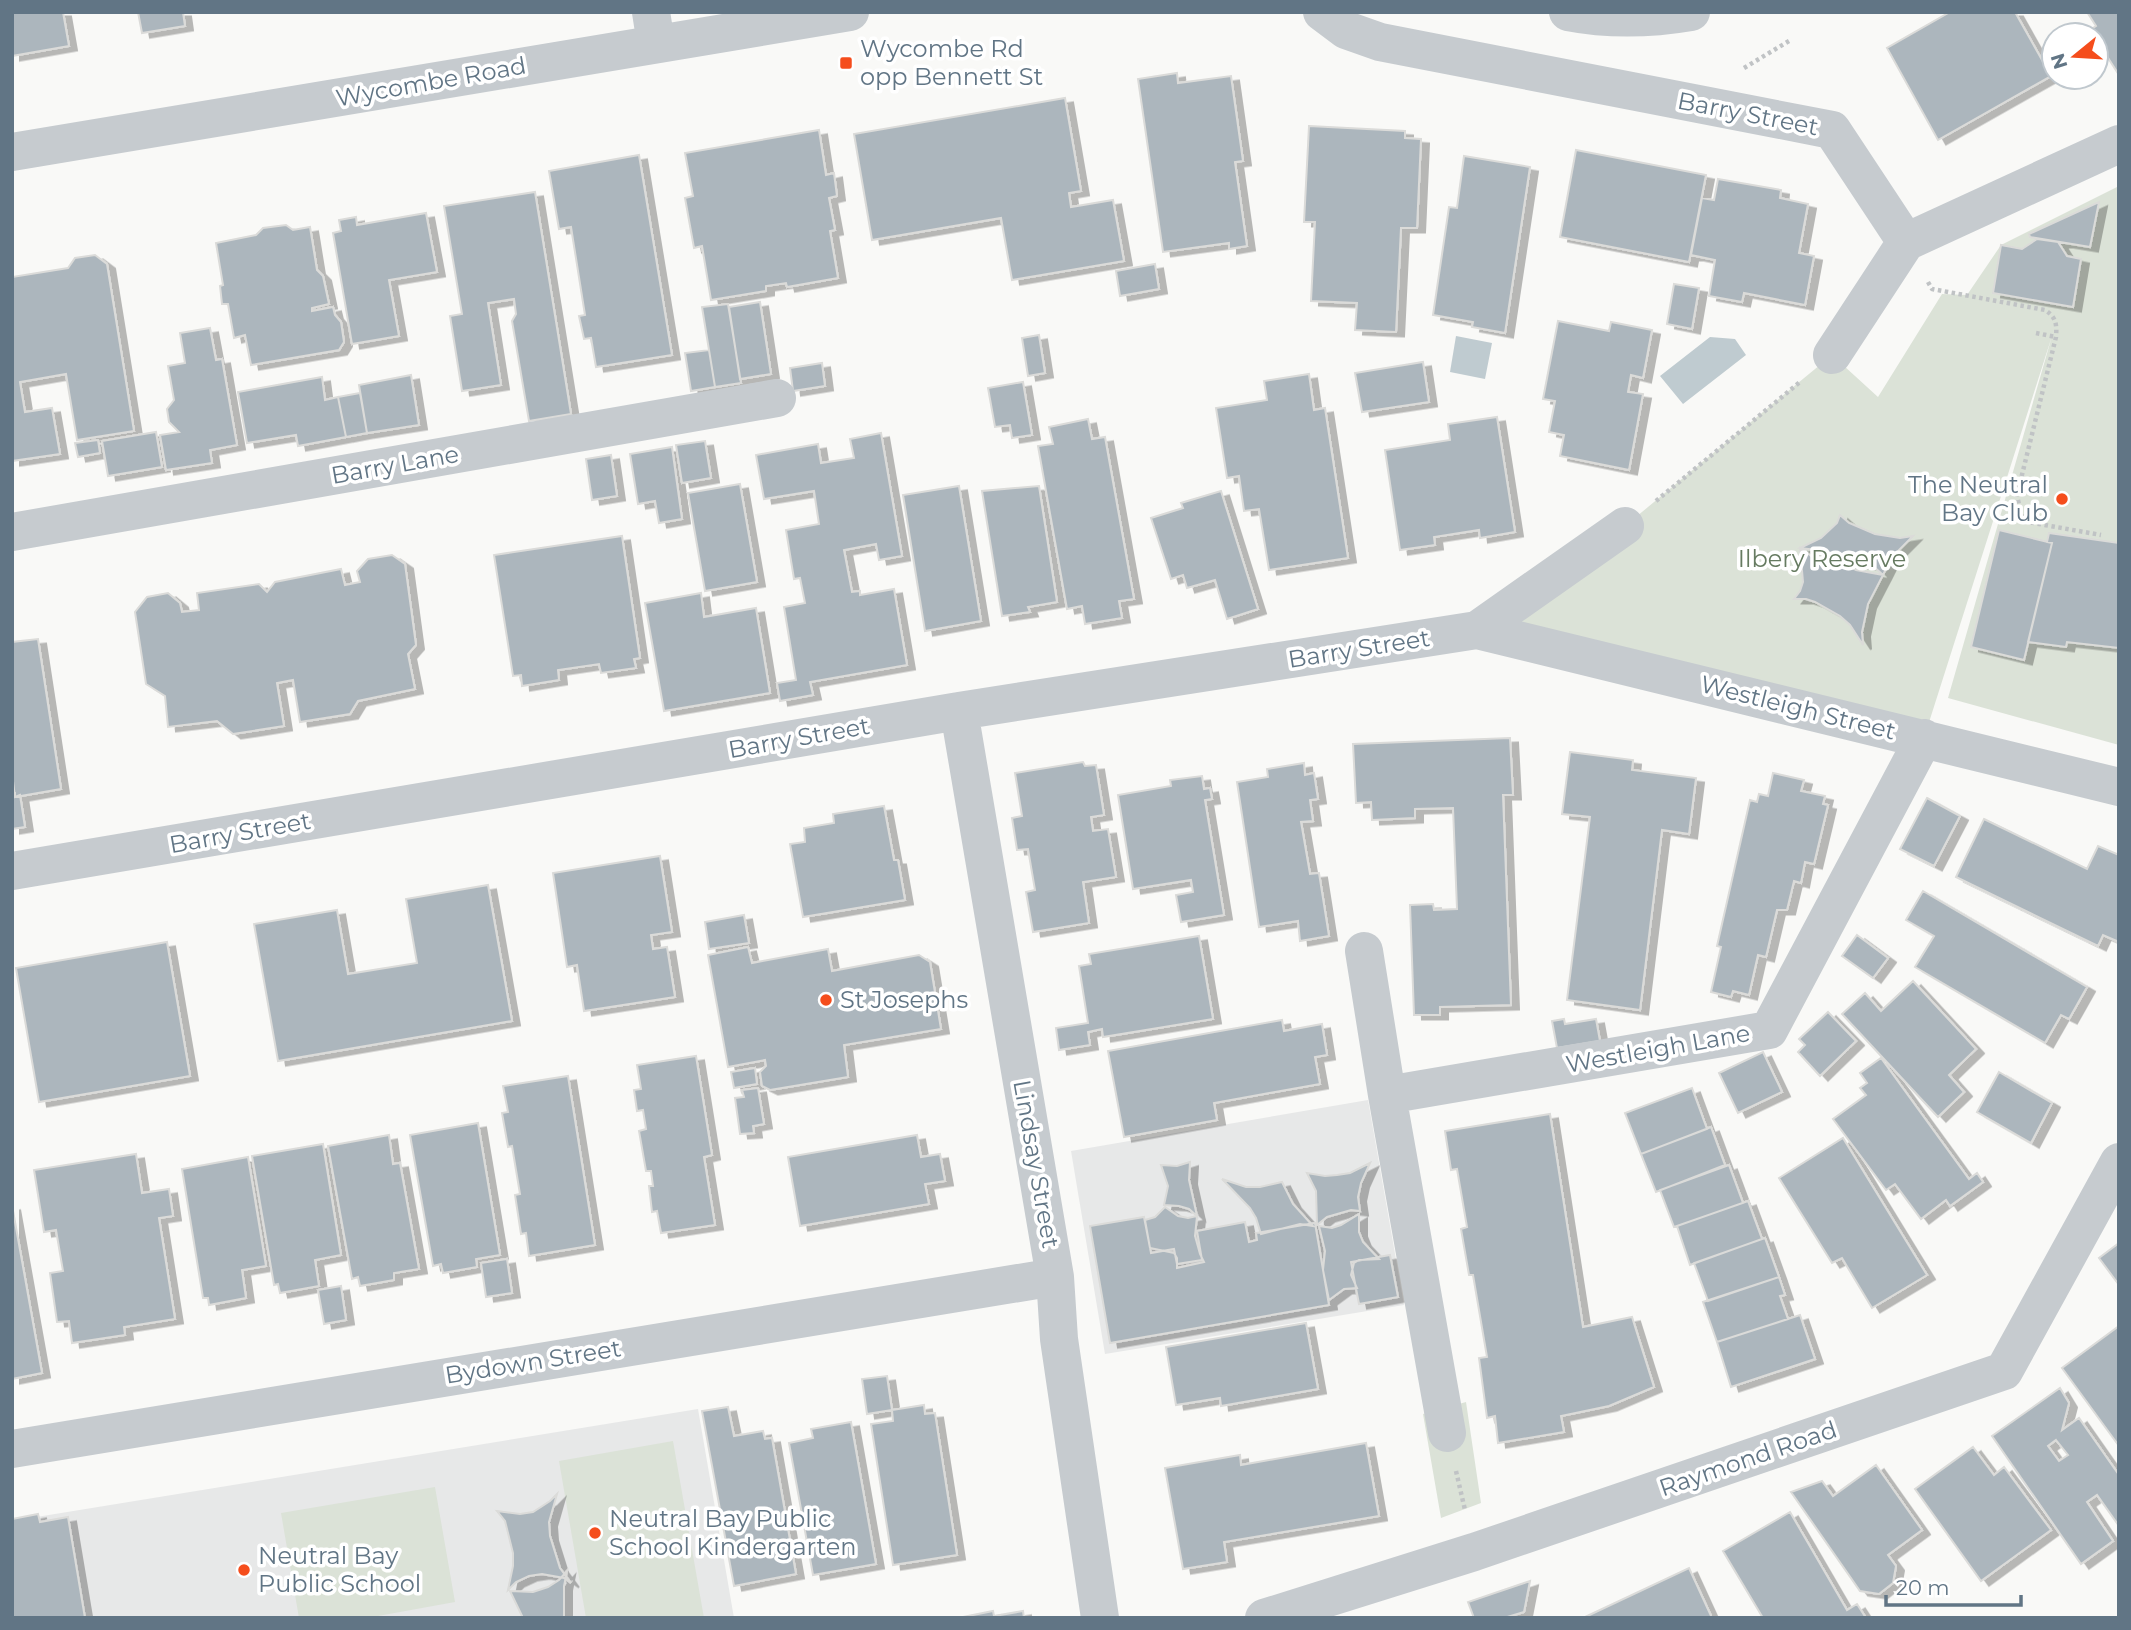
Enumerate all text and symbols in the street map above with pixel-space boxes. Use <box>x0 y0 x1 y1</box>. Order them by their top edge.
north arrow <box>2040 21 2110 91</box>
place label: Wycombe Rd opp Bennett St <box>860 34 1044 91</box>
street label: Wycombe Road <box>333 50 528 113</box>
text: N <box>2046 50 2073 72</box>
marker: Wycombe Rd opp Bennett St <box>838 55 854 71</box>
street label: Barry Street <box>1675 86 1821 141</box>
street label: Barry Lane <box>329 439 461 490</box>
place label: The Neutral Bay Club <box>1908 470 2048 527</box>
marker: The Neutral Bay Club <box>2054 491 2070 507</box>
park label: Ilbery Reserve <box>1738 544 1906 573</box>
street label: Barry Street <box>1286 623 1432 674</box>
street label: Westleigh Street <box>1697 669 1899 746</box>
street label: Barry Street <box>726 711 872 764</box>
street label: Barry Street <box>167 806 313 859</box>
place label: St Josephs <box>840 985 968 1014</box>
marker: St Josephs <box>818 992 834 1008</box>
street label: Westleigh Lane <box>1563 1018 1752 1079</box>
street label: Lindsay Street <box>1007 1078 1066 1251</box>
street label: Bydown Street <box>443 1333 623 1390</box>
street label: Raymond Road <box>1655 1415 1840 1503</box>
place label: Neutral Bay Public School Kindergarten <box>609 1504 857 1561</box>
marker: Neutral Bay Public School Kindergarten <box>587 1525 603 1541</box>
place label: Neutral Bay Public School <box>258 1541 421 1598</box>
marker: Neutral Bay Public School <box>236 1562 252 1578</box>
scale bar <box>1886 1564 2021 1608</box>
text: 20 m <box>1896 1575 1950 1600</box>

